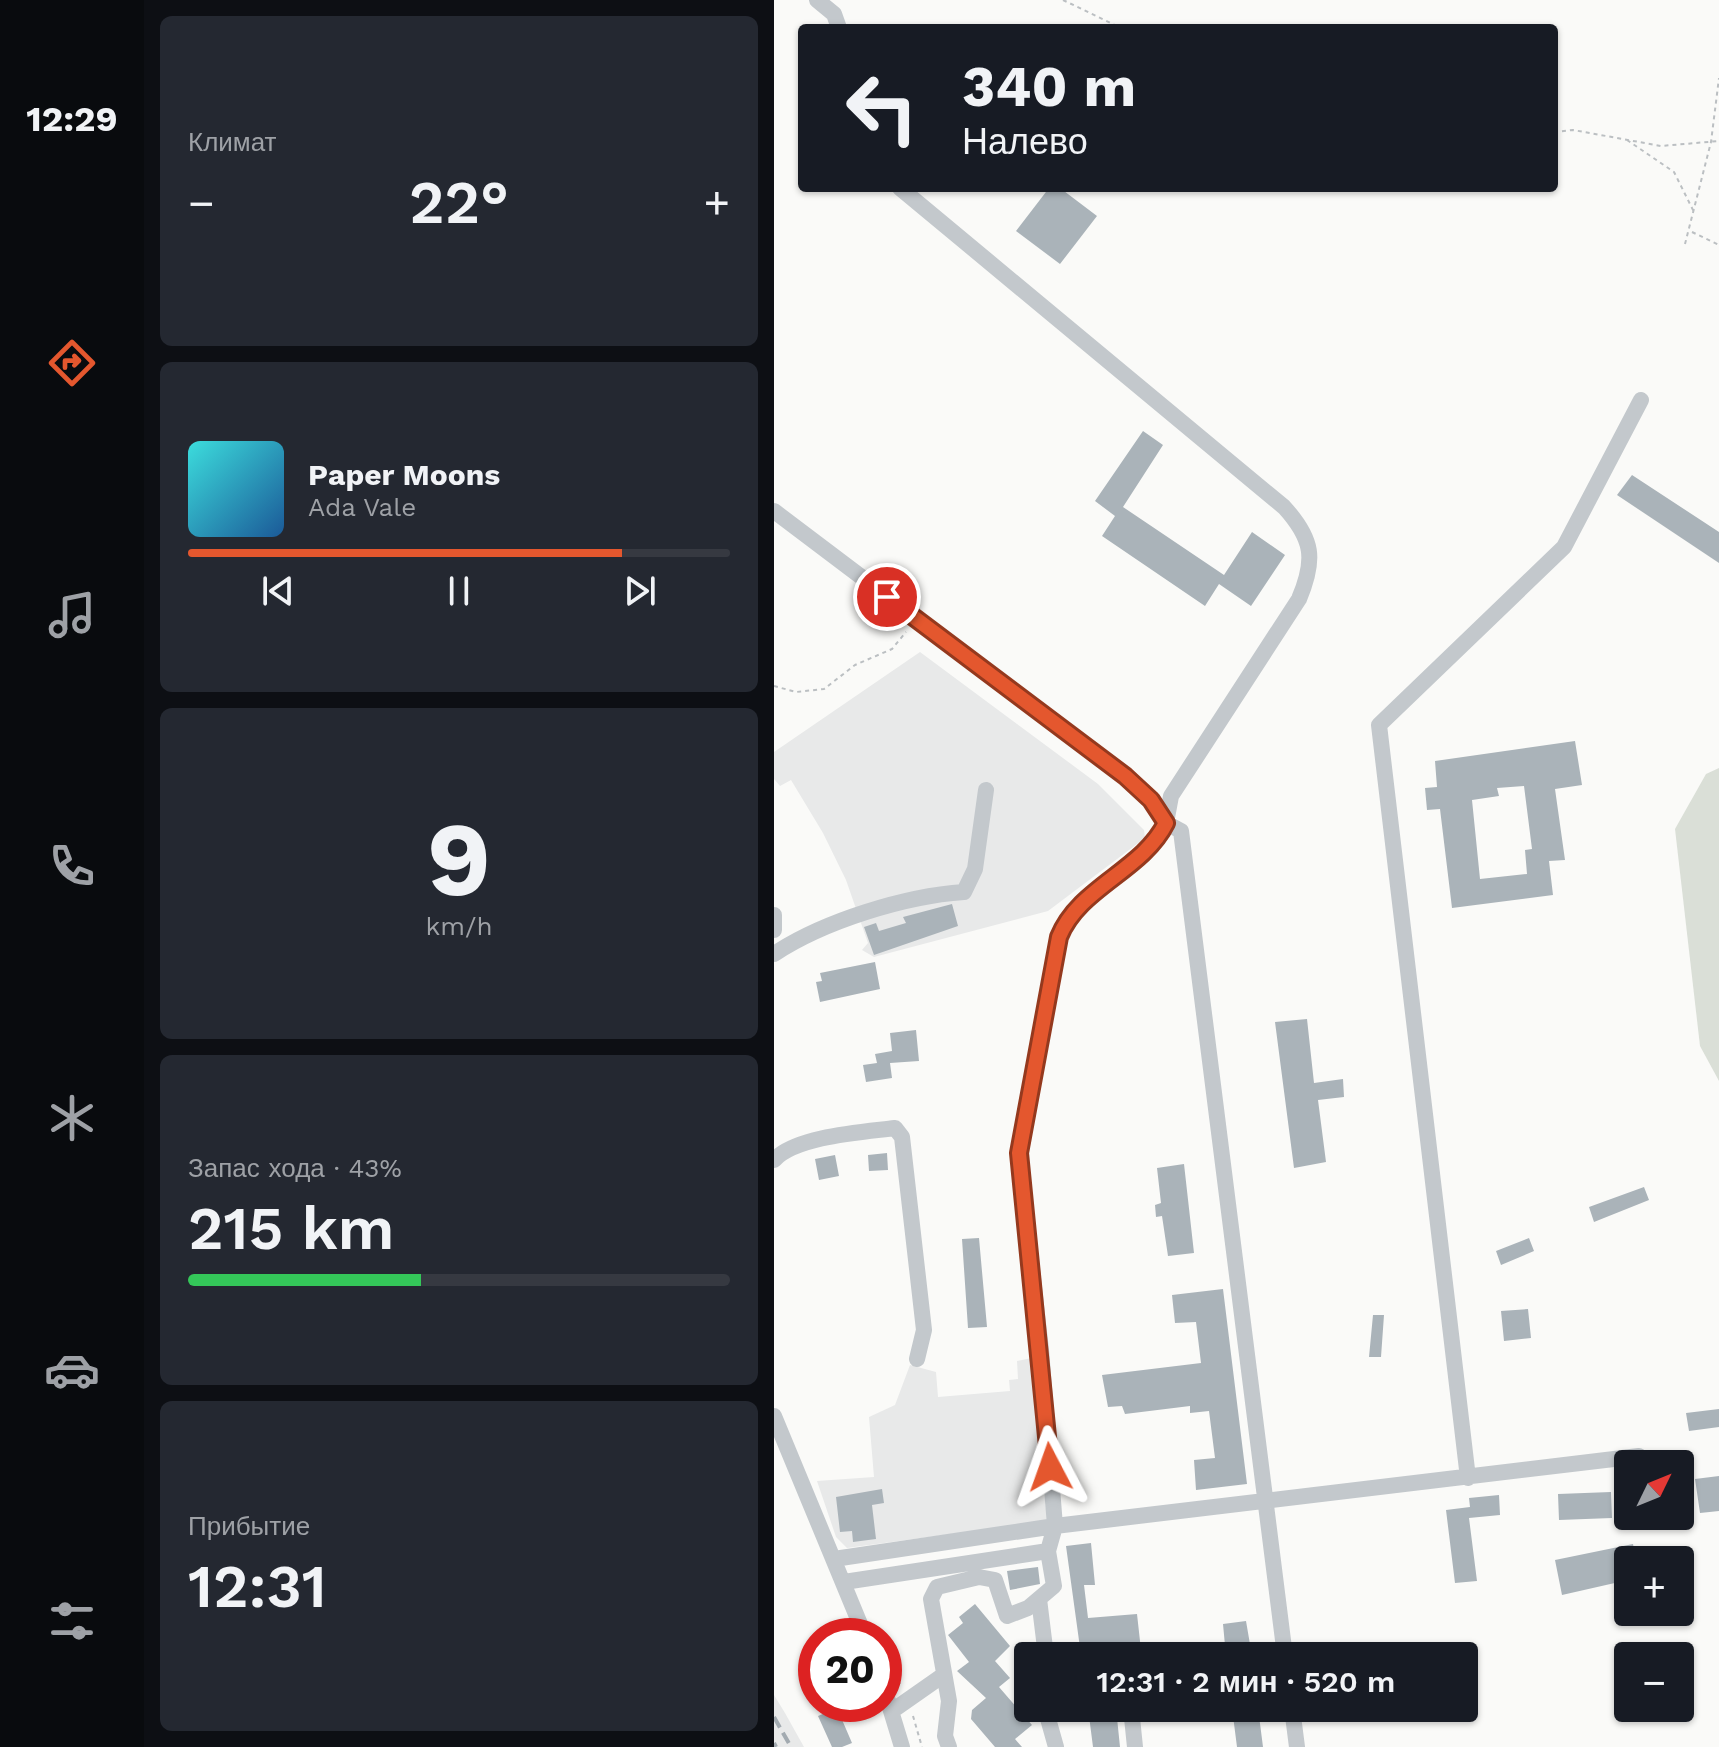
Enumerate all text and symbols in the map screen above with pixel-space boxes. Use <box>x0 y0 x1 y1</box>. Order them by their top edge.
text: 340 m <box>962 54 1136 120</box>
icon: left <box>830 56 934 160</box>
text: 12:29 <box>26 98 118 140</box>
text: Налево <box>962 121 1088 163</box>
text: Климат <box>188 127 277 157</box>
text: 22° <box>409 167 509 238</box>
text: − <box>188 177 215 229</box>
text: + <box>703 177 730 229</box>
icon: directions <box>44 335 100 391</box>
text: Paper Moons <box>308 457 500 492</box>
text: Ada Vale <box>308 492 416 522</box>
pin <box>853 563 921 631</box>
icon: previous <box>256 569 300 613</box>
icon: pause <box>437 569 481 613</box>
icon: next <box>618 569 662 613</box>
icon: arrive <box>865 575 909 619</box>
icon: music <box>44 587 100 643</box>
text: 9 <box>427 798 491 920</box>
icon: phone <box>44 838 100 894</box>
text: km/h <box>426 911 492 941</box>
icon: climate <box>44 1090 100 1146</box>
text: Запас хода · 43% <box>188 1153 402 1183</box>
text: 215 km <box>188 1193 395 1264</box>
icon: car <box>44 1342 100 1398</box>
position arrow <box>1008 1425 1092 1509</box>
north arrow <box>1614 1450 1694 1530</box>
map controls <box>1614 1450 1694 1722</box>
text: Прибытие <box>188 1511 310 1541</box>
button: + <box>1614 1546 1694 1626</box>
text: 12:31 <box>188 1551 327 1622</box>
icon: filters <box>44 1593 100 1649</box>
speed limit sign: 20 <box>798 1618 902 1722</box>
button: − <box>1614 1642 1694 1722</box>
text: 12:31 · 2 мин · 520 m <box>1097 1664 1395 1699</box>

